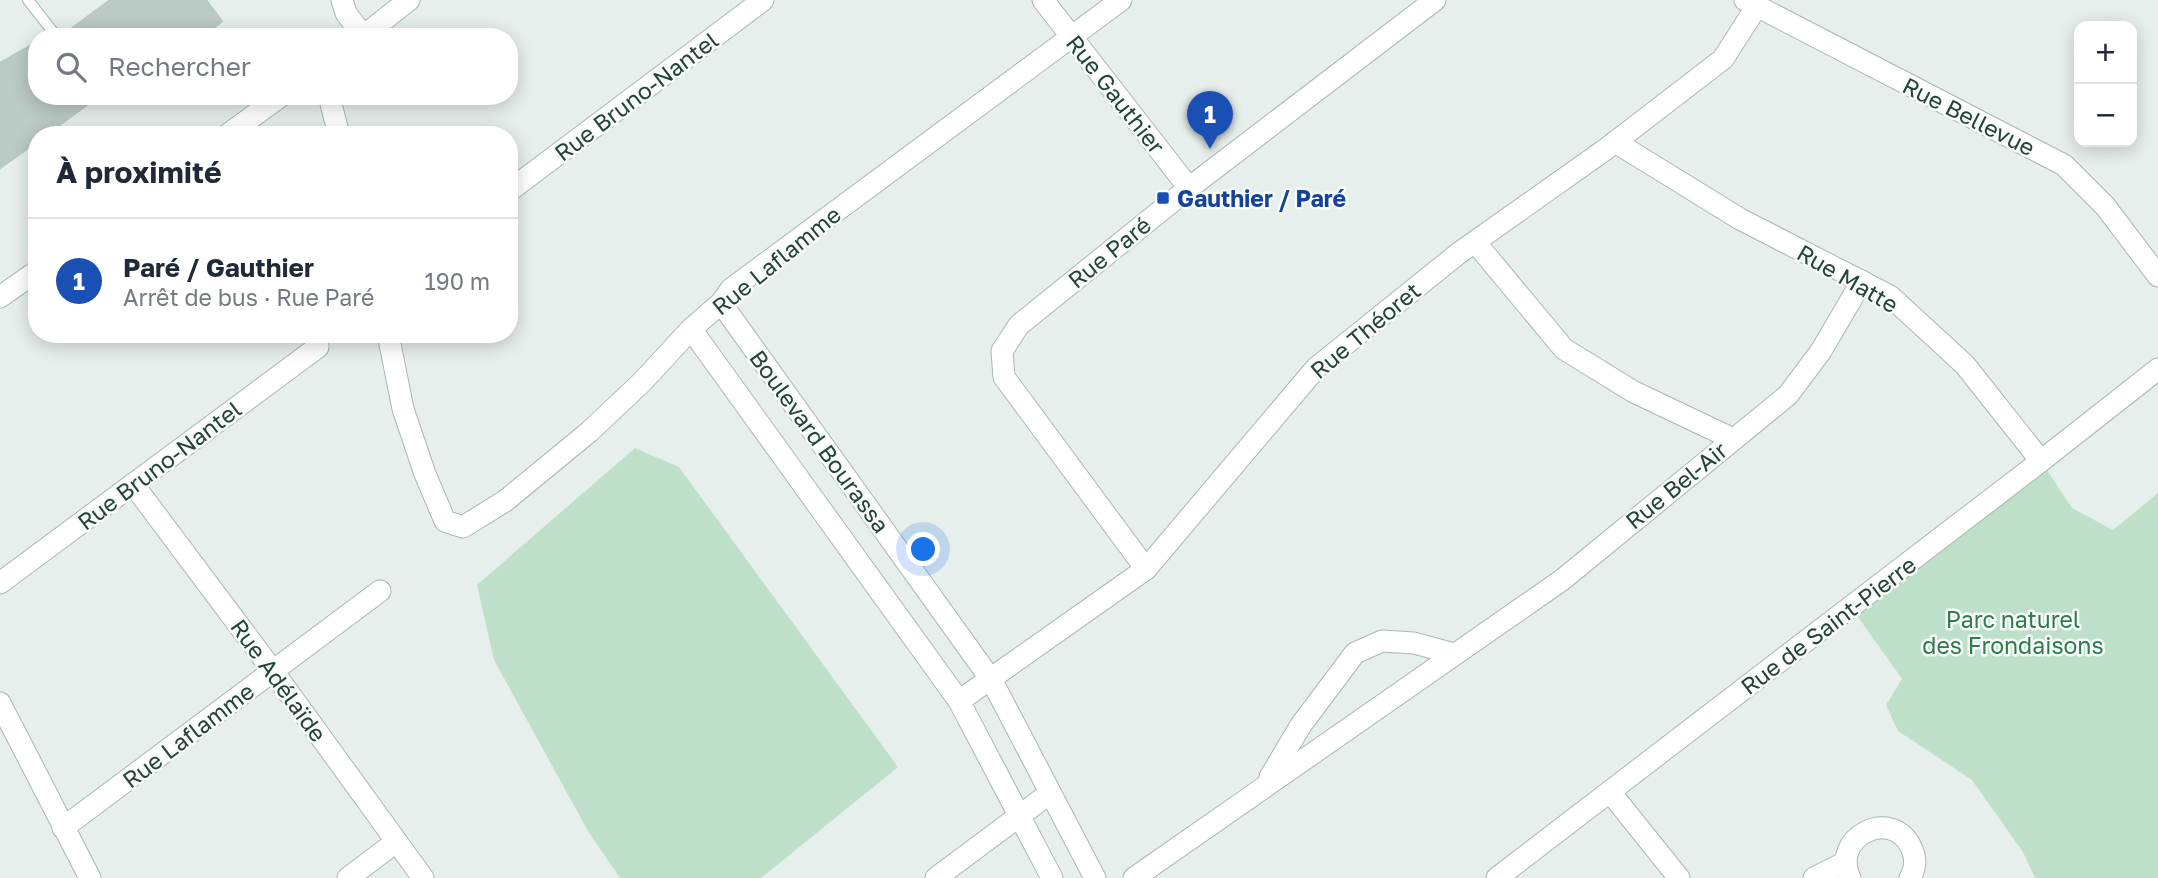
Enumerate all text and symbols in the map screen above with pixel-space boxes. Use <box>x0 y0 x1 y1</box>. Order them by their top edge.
map controls <box>2074 21 2137 147</box>
button: + <box>2074 21 2137 84</box>
street label: Rue Bruno-Nantel <box>549 25 723 167</box>
search box <box>28 28 518 105</box>
street label: Rue Gauthier <box>1061 29 1171 159</box>
icon: search <box>52 48 90 86</box>
text: Rechercher <box>108 51 251 82</box>
street label: Rue Bellevue <box>1898 71 2040 161</box>
button: − <box>2074 84 2137 147</box>
pin: 1 <box>1187 91 1233 149</box>
text: À proximité <box>56 154 222 190</box>
place label: Gauthier / Paré <box>1177 184 1346 212</box>
marker: Gauthier / Paré <box>1155 190 1171 206</box>
street label: Rue Laflamme <box>706 200 846 320</box>
street label: Rue Paré <box>1062 210 1156 294</box>
street label: Rue Matte <box>1792 238 1904 318</box>
text: Paré / Gauthier <box>123 252 314 283</box>
text: 1 <box>73 267 85 295</box>
text: 190 m <box>425 267 490 295</box>
street label: Rue Théoret <box>1304 276 1426 384</box>
text: Arrêt de bus · Rue Paré <box>123 283 374 311</box>
street label: Boulevard Bourassa <box>744 344 896 538</box>
street label: Rue Bruno-Nantel <box>72 394 246 536</box>
street label: Rue Bel-Air <box>1620 436 1732 534</box>
your location <box>906 532 940 566</box>
street label: Rue de Saint-Pierre <box>1735 550 1921 700</box>
park label: Parc naturel des Frondaisons <box>1922 605 2104 659</box>
street label: Rue Adélaïde <box>225 613 333 747</box>
street label: Rue Laflamme <box>117 676 259 794</box>

